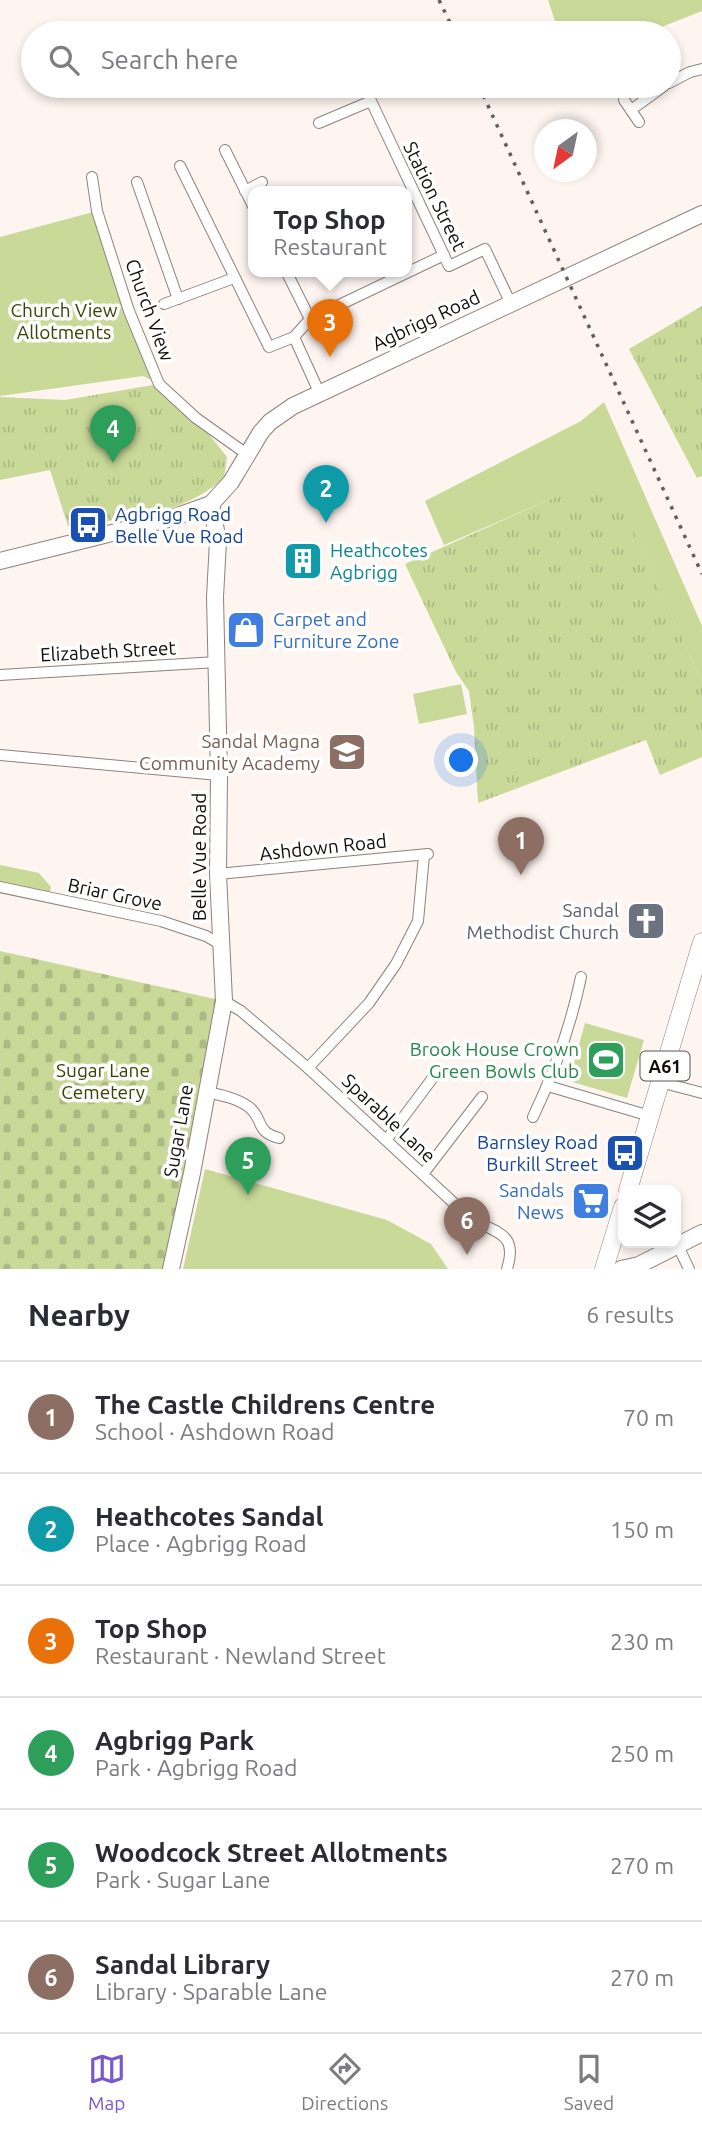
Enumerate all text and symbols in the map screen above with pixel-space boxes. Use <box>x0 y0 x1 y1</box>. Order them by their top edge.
search box <box>21 21 681 98</box>
icon: search <box>45 41 83 79</box>
text: Search here <box>101 45 238 74</box>
north arrow <box>534 119 597 182</box>
street label: Station Street <box>399 138 471 255</box>
popup <box>248 186 412 277</box>
text: Top Shop <box>273 205 386 234</box>
text: Restaurant <box>273 234 387 259</box>
street label: Church View <box>121 256 179 364</box>
street label: Agbrigg Road <box>369 285 483 355</box>
park label: Church View Allotments <box>10 299 118 343</box>
pin: 3 <box>307 299 353 357</box>
pin: 4 <box>90 405 136 463</box>
pin: 2 <box>303 465 349 523</box>
place label: Agbrigg Road Belle Vue Road <box>115 503 244 547</box>
bus stop icon: Agbrigg Road Belle Vue Road <box>67 504 109 546</box>
place label: Heathcotes Agbrigg <box>330 539 428 583</box>
building icon: Heathcotes Agbrigg <box>282 540 324 582</box>
place label: Carpet and Furniture Zone <box>273 608 400 652</box>
shop icon: Carpet and Furniture Zone <box>225 609 267 651</box>
street label: Elizabeth Street <box>39 636 177 666</box>
place label: Sandal Magna Community Academy <box>139 730 320 774</box>
school or university icon: Sandal Magna Community Academy <box>326 731 368 773</box>
your location <box>444 743 478 777</box>
street label: Belle Vue Road <box>188 793 210 921</box>
pin: 1 <box>498 817 544 875</box>
street label: Ashdown Road <box>258 829 388 865</box>
street label: Briar Grove <box>66 873 164 915</box>
place label: Sandal Methodist Church <box>467 899 619 943</box>
church icon: Sandal Methodist Church <box>625 900 667 942</box>
place label: Brook House Crown Green Bowls Club <box>410 1038 579 1082</box>
sports icon: Brook House Crown Green Bowls Club <box>585 1039 627 1081</box>
road number: A61 <box>640 1051 690 1080</box>
park label: Sugar Lane Cemetery <box>56 1059 150 1103</box>
street label: Sparable Lane <box>338 1069 440 1167</box>
street label: Sugar Lane <box>159 1083 197 1179</box>
place label: Barnsley Road Burkill Street <box>477 1131 599 1175</box>
bus stop icon: Barnsley Road Burkill Street <box>604 1132 646 1174</box>
pin: 5 <box>225 1137 271 1195</box>
place label: Sandals News <box>499 1179 564 1223</box>
supermarket icon: Sandals News <box>570 1180 612 1222</box>
map controls <box>618 1185 681 1248</box>
button: layers <box>618 1185 681 1248</box>
pin: 6 <box>444 1197 490 1255</box>
text: Nearby <box>28 1298 130 1332</box>
text: 6 results <box>586 1302 674 1327</box>
text: The Castle Childrens Centre <box>95 1390 435 1419</box>
text: 1 <box>45 1405 57 1430</box>
text: 70 m <box>623 1405 674 1430</box>
text: School · Ashdown Road <box>95 1419 335 1444</box>
text: Heathcotes Sandal <box>95 1502 323 1531</box>
text: 2 <box>45 1517 57 1542</box>
text: 150 m <box>610 1517 674 1542</box>
text: Place · Agbrigg Road <box>95 1531 307 1556</box>
text: Top Shop <box>95 1614 207 1643</box>
text: 3 <box>45 1629 57 1654</box>
text: 230 m <box>610 1629 674 1654</box>
text: Restaurant · Newland Street <box>95 1643 386 1668</box>
text: Agbrigg Park <box>95 1726 254 1755</box>
text: 4 <box>45 1741 57 1766</box>
text: 250 m <box>610 1741 674 1766</box>
text: Park · Agbrigg Road <box>95 1755 298 1780</box>
text: Woodcock Street Allotments <box>95 1838 448 1867</box>
text: 5 <box>45 1853 57 1878</box>
text: 270 m <box>610 1853 674 1878</box>
text: Park · Sugar Lane <box>95 1867 271 1892</box>
text: Sandal Library <box>95 1950 270 1979</box>
text: 6 <box>45 1965 57 1990</box>
text: 270 m <box>610 1965 674 1990</box>
text: Library · Sparable Lane <box>95 1979 327 2004</box>
tab: Map <box>88 2050 126 2114</box>
tab: Directions <box>301 2050 388 2114</box>
tab: Saved <box>564 2050 614 2114</box>

